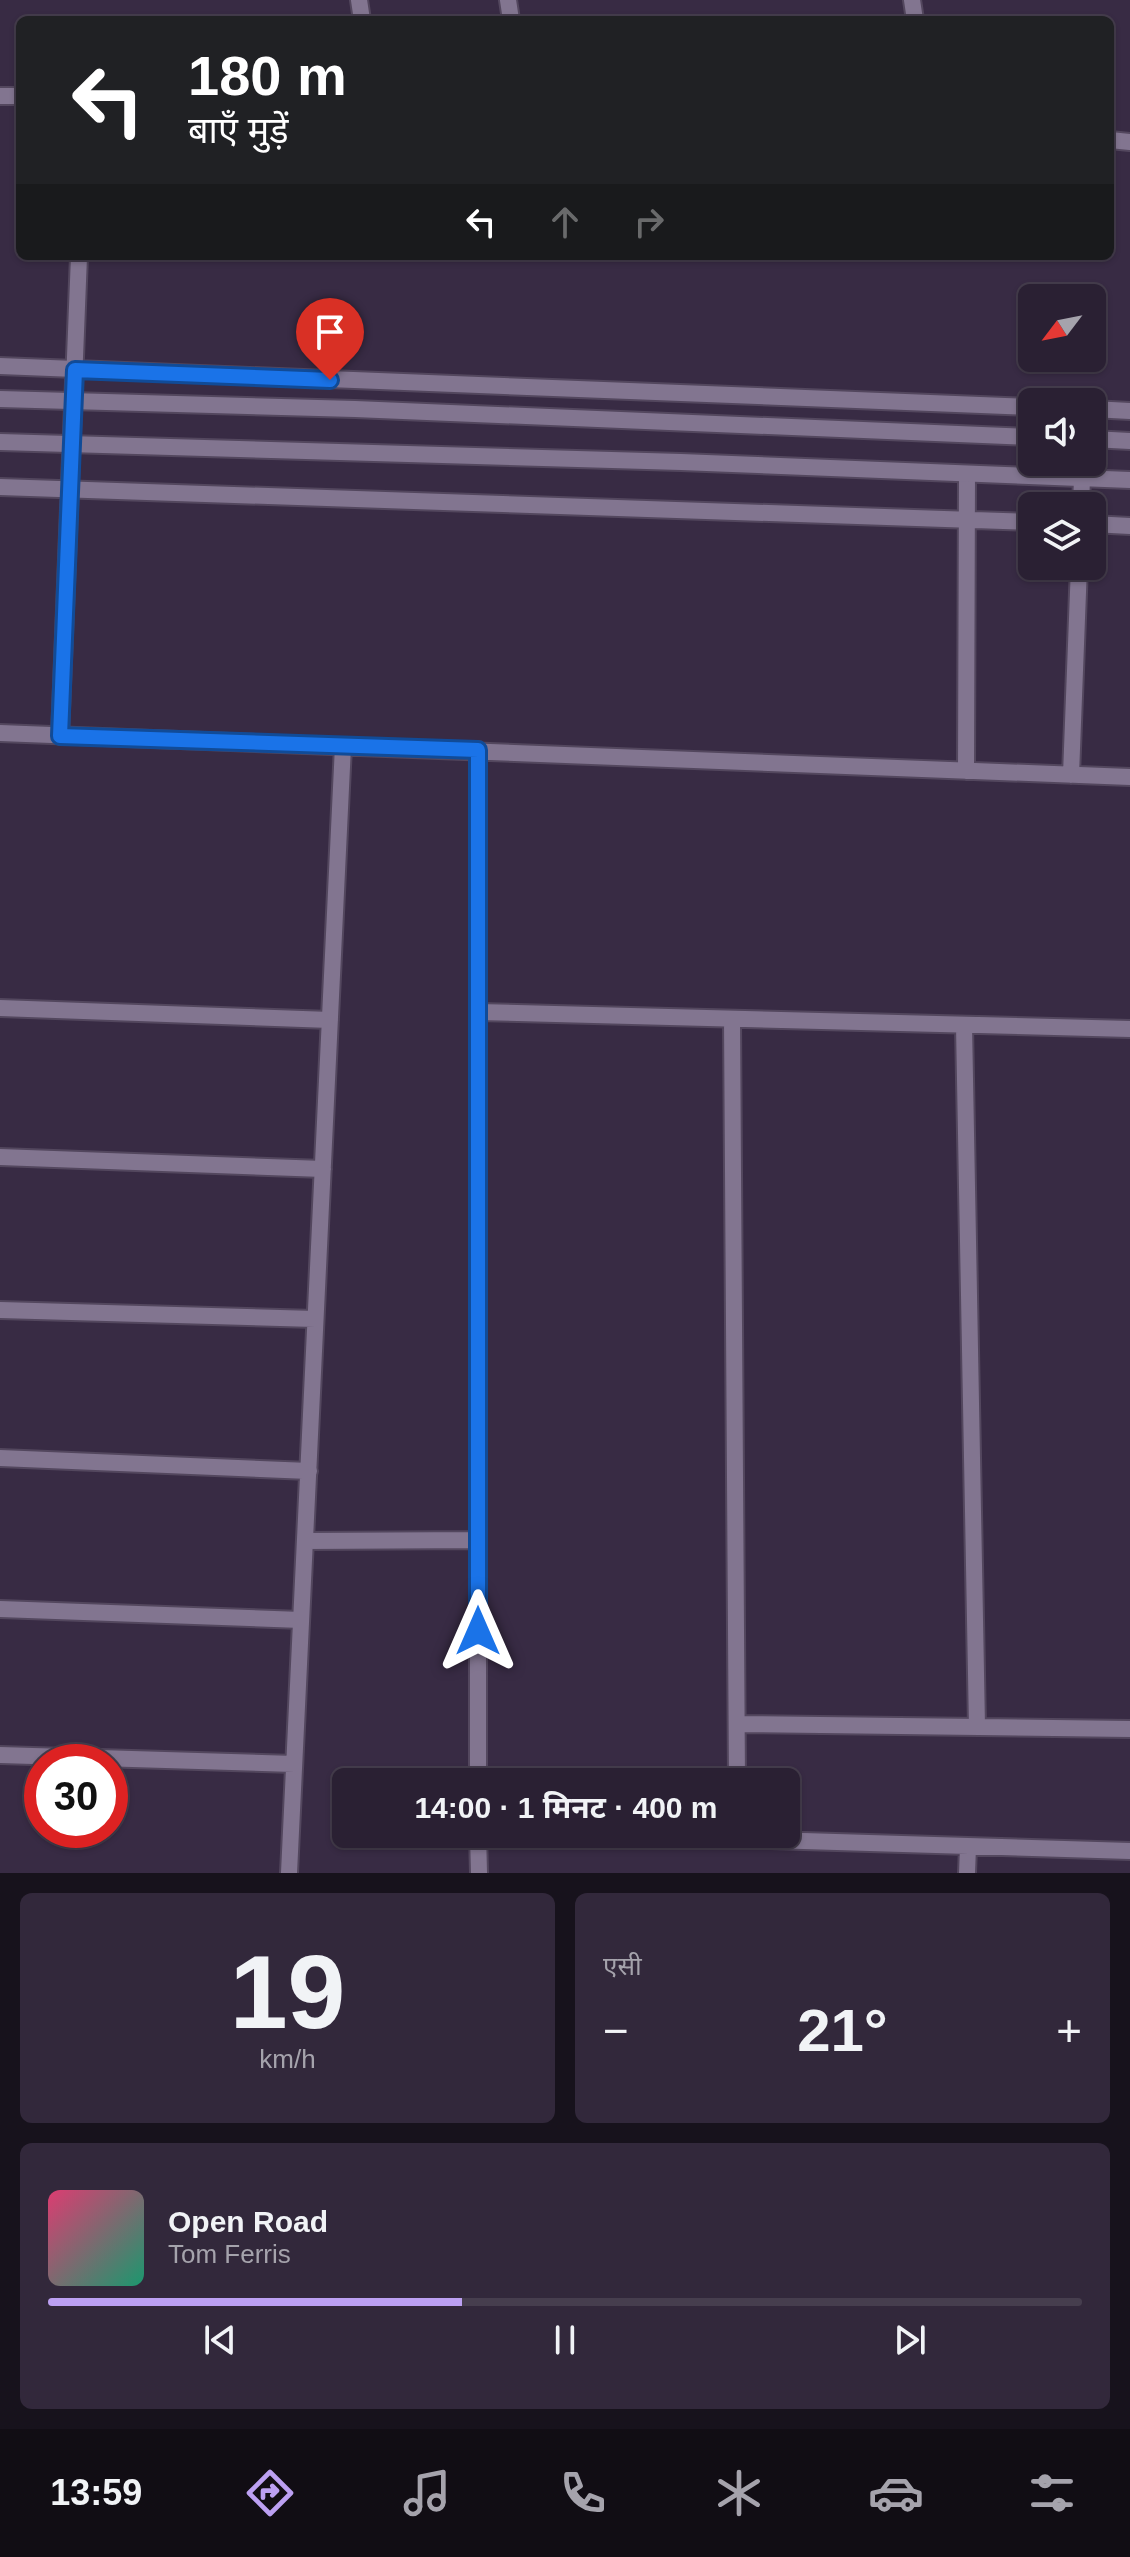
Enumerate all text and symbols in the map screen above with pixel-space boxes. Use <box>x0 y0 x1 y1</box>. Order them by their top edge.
text: 180 m <box>188 44 347 107</box>
icon: left <box>56 48 160 152</box>
text: बाएँ मुड़ें <box>188 110 289 151</box>
icon: left <box>459 200 503 244</box>
icon: ahead <box>543 200 587 244</box>
icon: right <box>627 200 671 244</box>
north arrow <box>1018 284 1106 372</box>
map controls <box>1018 284 1106 580</box>
pin <box>296 298 364 380</box>
icon: arrive <box>308 310 352 354</box>
button: sound <box>1018 388 1106 476</box>
button: layers <box>1018 492 1106 580</box>
position arrow <box>436 1589 520 1673</box>
speed limit sign: 30 <box>24 1744 128 1848</box>
text: 14:00 · 1 मिनट · 400 m <box>414 1791 718 1824</box>
text: 19 <box>230 1934 345 2050</box>
text: एसी <box>603 1951 642 1981</box>
text: 21° <box>797 1997 888 2064</box>
text: − <box>603 2006 629 2055</box>
text: + <box>1056 2006 1082 2055</box>
text: km/h <box>259 2044 316 2074</box>
text: Open Road <box>168 2205 328 2238</box>
text: Tom Ferris <box>168 2239 291 2269</box>
icon: previous <box>198 2318 242 2362</box>
icon: pause <box>543 2318 587 2362</box>
icon: next <box>888 2318 932 2362</box>
icon: directions <box>242 2465 298 2521</box>
icon: music <box>399 2465 455 2521</box>
icon: phone <box>555 2465 611 2521</box>
icon: climate <box>711 2465 767 2521</box>
icon: car <box>868 2465 924 2521</box>
icon: filters <box>1024 2465 1080 2521</box>
text: 13:59 <box>50 2472 142 2513</box>

